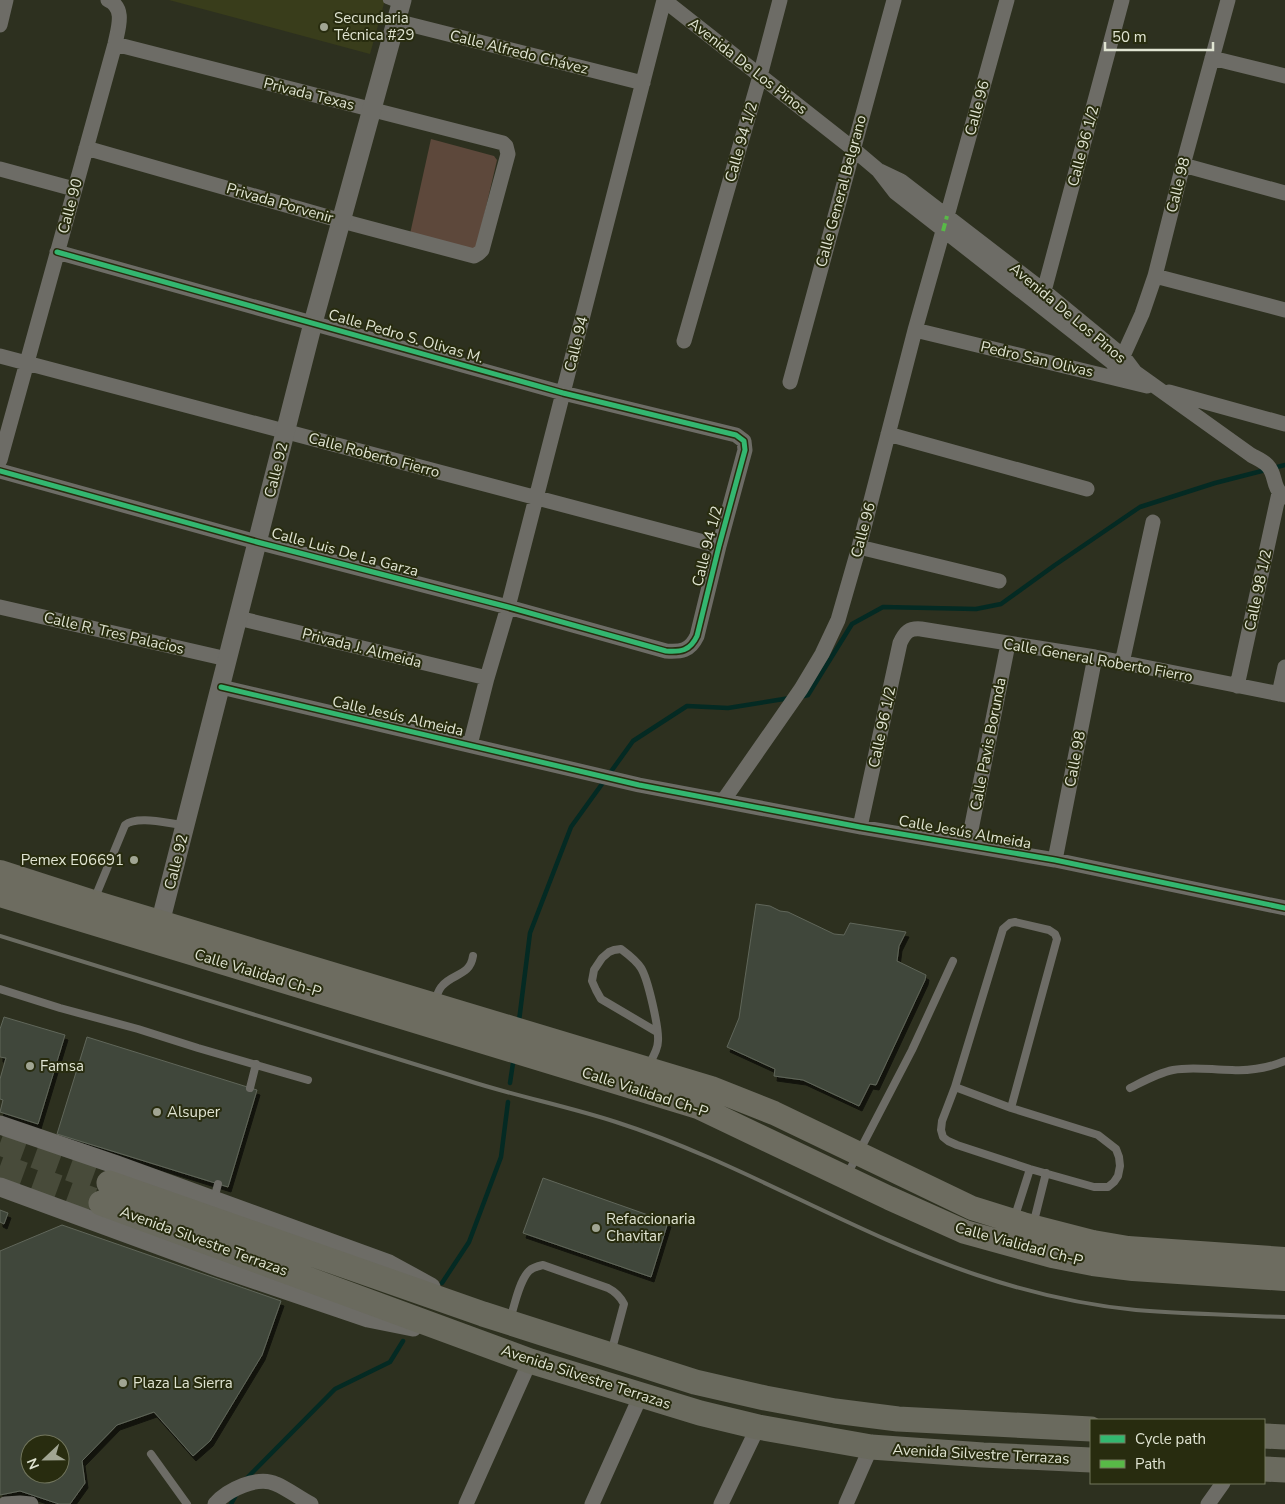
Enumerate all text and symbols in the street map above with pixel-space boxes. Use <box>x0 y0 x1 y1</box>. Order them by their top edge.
place label: Secundaria Técnica #29 <box>334 8 415 45</box>
street label: Avenida De Los Pinos <box>684 13 812 119</box>
scale bar <box>1105 20 1212 52</box>
marker: Secundaria Técnica #29 <box>318 21 330 33</box>
street label: Calle Alfredo Chávez <box>448 25 590 79</box>
text: 50 m <box>1112 27 1147 47</box>
street label: Privada Texas <box>261 73 357 115</box>
street label: Calle 96 <box>960 78 994 138</box>
street label: Calle 94 1/2 <box>720 100 762 184</box>
street label: Calle 96 1/2 <box>1063 104 1103 188</box>
street label: Calle General Belgrano <box>811 113 871 269</box>
street label: Calle 98 <box>1161 155 1195 215</box>
street label: Calle 90 <box>53 176 87 236</box>
street label: Privada Porvenir <box>224 178 336 228</box>
street label: Avenida De Los Pinos <box>1006 258 1130 368</box>
street label: Calle Pedro S. Olivas M. <box>326 304 486 368</box>
street label: Calle 94 <box>559 314 593 374</box>
street label: Pedro San Olivas <box>979 336 1095 382</box>
street label: Calle Roberto Fierro <box>306 428 442 482</box>
street label: Calle 92 <box>259 440 293 500</box>
street label: Calle 96 <box>846 500 880 560</box>
street label: Calle 94 1/2 <box>687 504 727 588</box>
street label: Calle Luis De La Garza <box>269 523 421 581</box>
street label: Calle 98 1/2 <box>1240 548 1276 632</box>
street label: Calle R. Tres Palacios <box>42 607 186 659</box>
street label: Privada J. Almeida <box>300 623 424 673</box>
street label: Calle General Roberto Fierro <box>1002 633 1194 687</box>
street label: Calle Pavis Borunda <box>965 676 1011 812</box>
street label: Calle 96 1/2 <box>864 685 900 769</box>
street label: Calle Jesús Almeida <box>330 691 466 741</box>
street label: Calle 98 <box>1060 729 1090 789</box>
street label: Calle Jesús Almeida <box>897 810 1033 854</box>
street label: Calle 92 <box>159 832 193 892</box>
place label: Pemex E06691 <box>21 850 124 870</box>
marker: Pemex E06691 <box>128 854 140 866</box>
street label: Calle Vialidad Ch-P <box>192 944 324 1002</box>
place label: Famsa <box>40 1056 84 1076</box>
marker: Famsa <box>24 1060 36 1072</box>
street label: Calle Vialidad Ch-P <box>579 1062 711 1122</box>
place label: Alsuper <box>167 1102 221 1122</box>
marker: Alsuper <box>151 1106 163 1118</box>
street label: Avenida Silvestre Terrazas <box>117 1201 291 1281</box>
place label: Refaccionaria Chavitar <box>606 1209 696 1246</box>
street label: Calle Vialidad Ch-P <box>953 1217 1086 1271</box>
marker: Refaccionaria Chavitar <box>590 1222 602 1234</box>
street label: Avenida Silvestre Terrazas <box>499 1340 673 1414</box>
place label: Plaza La Sierra <box>133 1373 233 1393</box>
marker: Plaza La Sierra <box>117 1377 129 1389</box>
legend <box>1090 1419 1265 1484</box>
text: Cycle path <box>1135 1429 1206 1449</box>
north arrow <box>20 1434 70 1484</box>
street label: Avenida Silvestre Terrazas <box>892 1439 1070 1469</box>
text: Path <box>1135 1454 1166 1474</box>
text: N <box>23 1455 44 1472</box>

